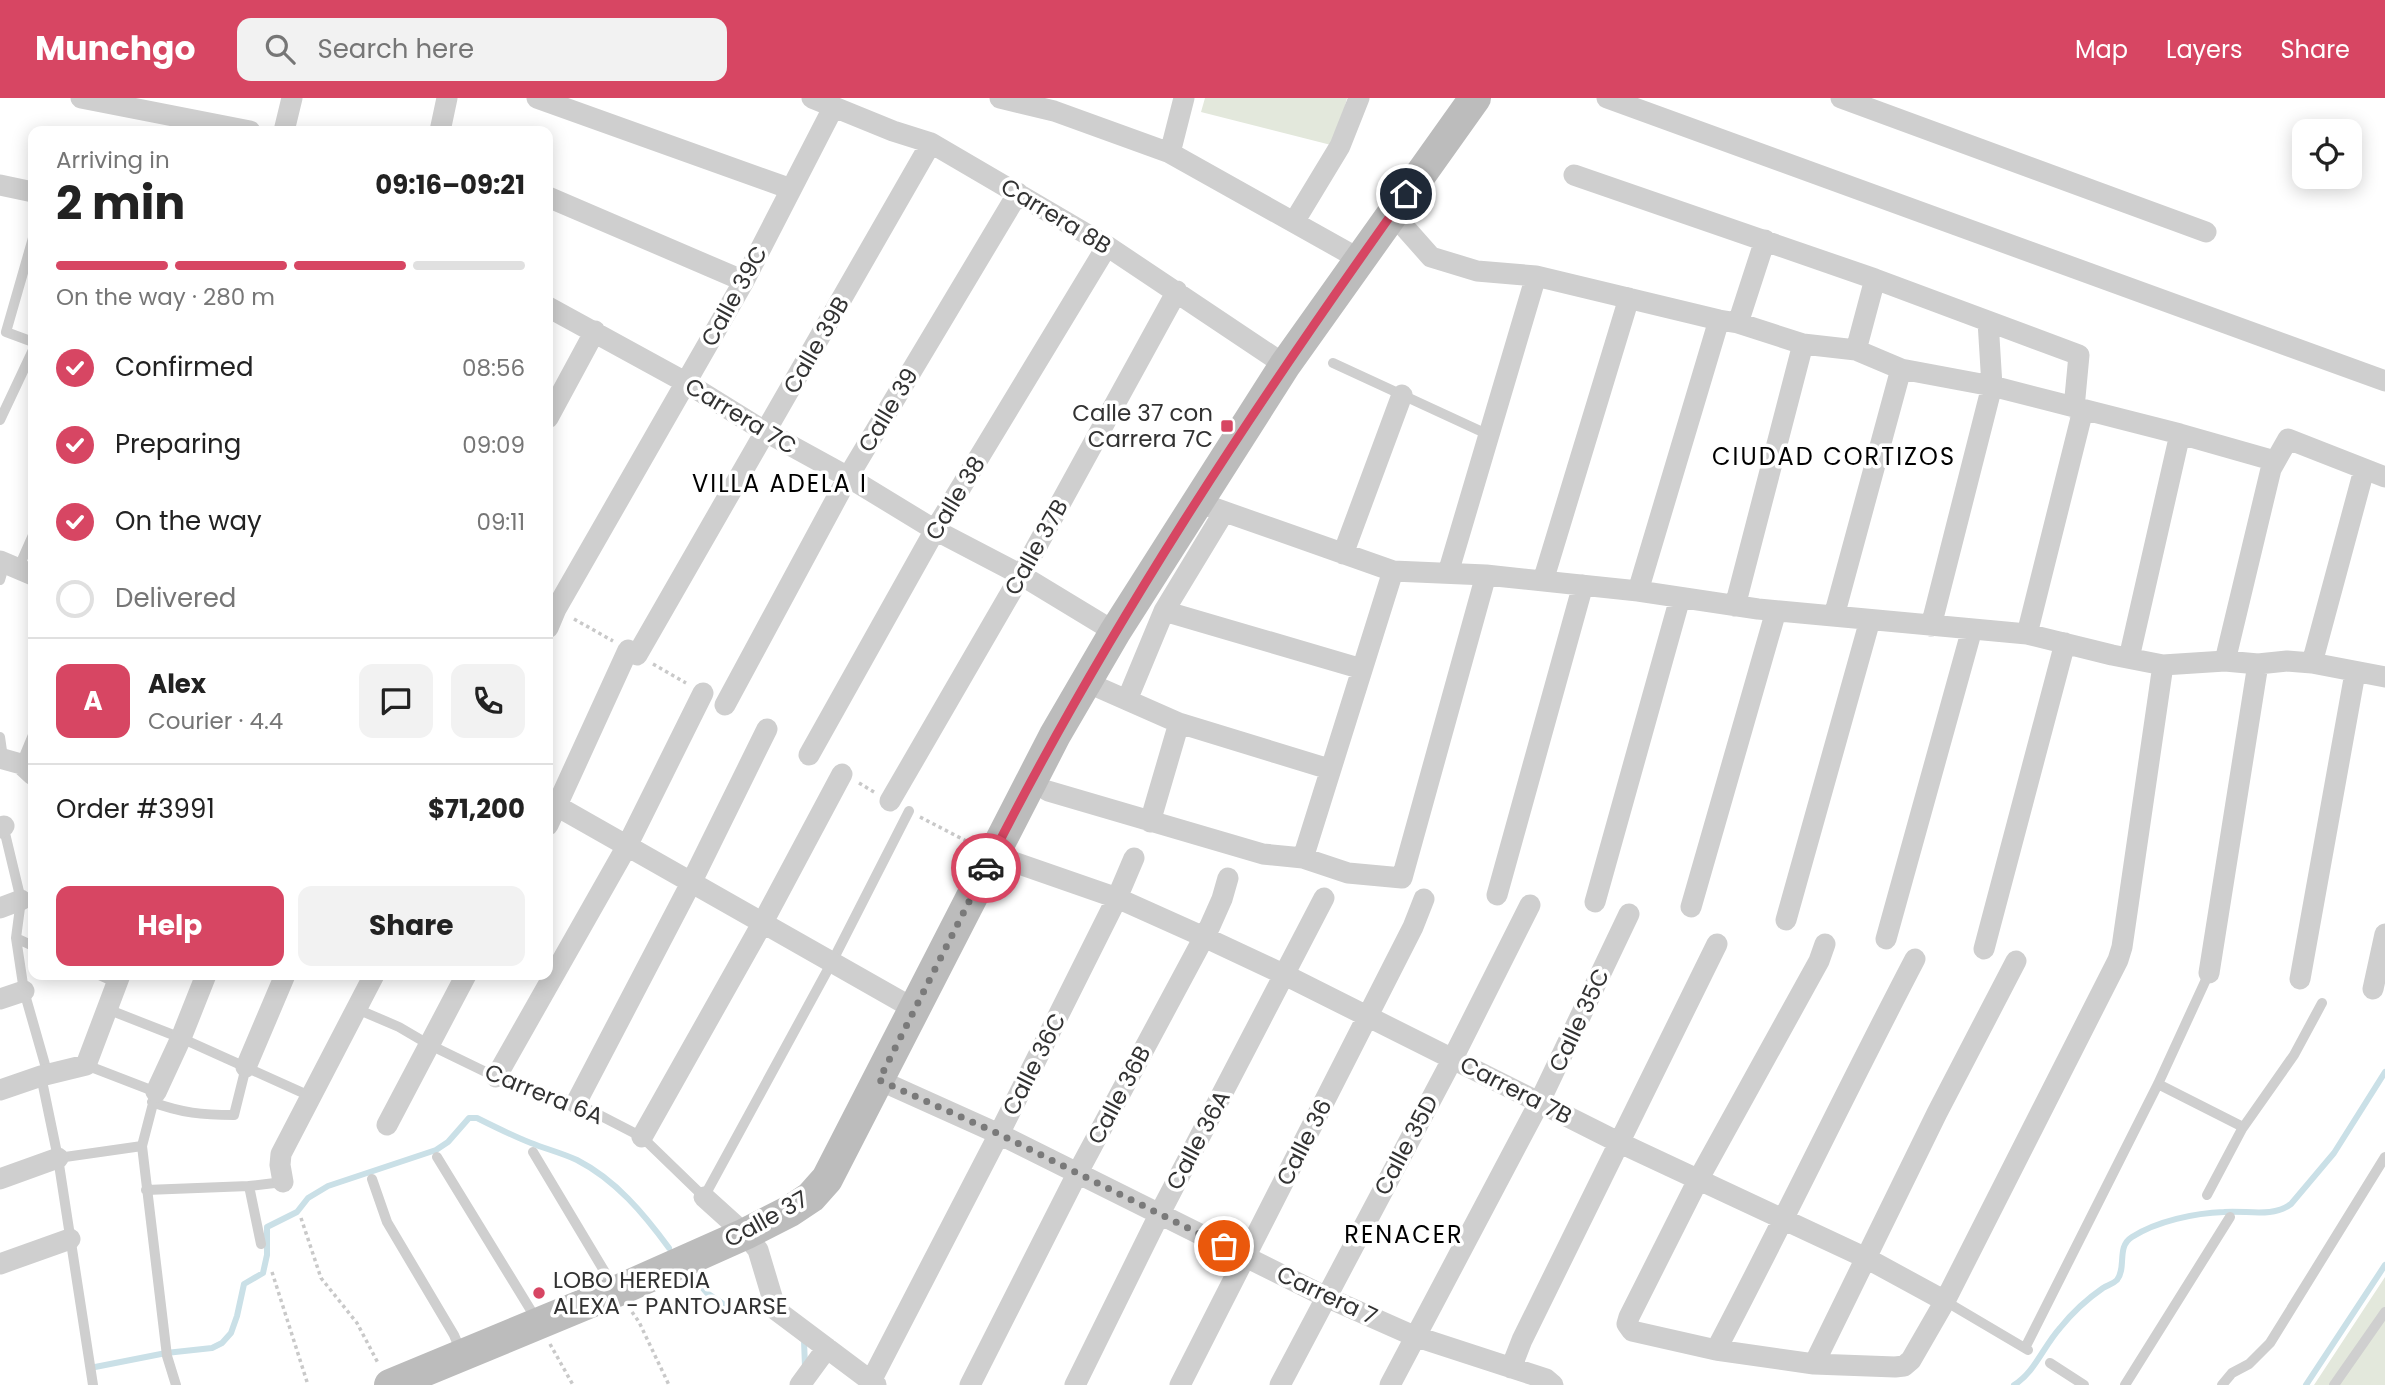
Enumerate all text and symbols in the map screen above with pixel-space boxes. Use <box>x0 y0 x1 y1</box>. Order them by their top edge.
search box <box>237 18 727 81</box>
text: Munchgo <box>35 25 195 72</box>
icon: search <box>261 30 299 68</box>
text: Search here <box>317 31 474 67</box>
text: Map <box>2075 33 2128 66</box>
text: Layers <box>2166 33 2242 66</box>
text: Share <box>2280 33 2350 66</box>
map controls <box>2292 119 2362 189</box>
button: locate <box>2292 119 2362 189</box>
text: Arriving in <box>56 144 170 176</box>
pin <box>1376 164 1436 224</box>
text: 09:16–09:21 <box>375 167 525 203</box>
street label: Carrera 8B <box>995 170 1117 262</box>
text: 2 min <box>56 171 185 235</box>
icon: home <box>1387 175 1425 213</box>
street label: Calle 39C <box>693 240 775 352</box>
text: On the way · 280 m <box>56 281 275 313</box>
street label: Calle 39B <box>775 291 857 399</box>
icon: check <box>56 349 94 387</box>
text: Confirmed <box>115 349 253 385</box>
text: 08:56 <box>462 352 525 384</box>
street label: Calle 39 <box>850 362 926 458</box>
street label: Carrera 7C <box>679 370 803 462</box>
place label: Calle 37 con Carrera 7C <box>1072 397 1213 455</box>
marker: Calle 37 con Carrera 7C <box>1219 418 1235 434</box>
icon: check <box>56 426 94 464</box>
text: Preparing <box>115 426 241 462</box>
text: 09:09 <box>462 429 525 461</box>
district label: CIUDAD CORTIZOS <box>1712 440 1956 473</box>
street label: Calle 38 <box>917 450 993 546</box>
district label: VILLA ADELA I <box>692 467 868 500</box>
street label: Calle 37B <box>996 493 1076 601</box>
icon: check <box>56 503 94 541</box>
text: On the way <box>115 503 262 539</box>
text: 09:11 <box>476 506 525 538</box>
text: Delivered <box>115 580 236 616</box>
button: chat <box>359 664 433 738</box>
button: phone <box>451 664 525 738</box>
text: Alex <box>148 666 206 702</box>
text: A <box>83 683 103 719</box>
text: Courier · 4.4 <box>148 705 283 737</box>
text: Order #3991 <box>56 791 215 827</box>
text: $71,200 <box>428 791 525 827</box>
courier <box>951 833 1021 903</box>
icon: car <box>967 849 1005 887</box>
button: Help <box>56 886 284 966</box>
button: Share <box>298 886 525 966</box>
street label: Calle 35C <box>1541 963 1617 1077</box>
street label: Calle 36C <box>995 1007 1073 1121</box>
street label: Calle 36B <box>1080 1040 1158 1150</box>
street label: Carrera 7B <box>1455 1048 1577 1132</box>
street label: Carrera 6A <box>480 1056 608 1132</box>
street label: Calle 36A <box>1158 1085 1238 1195</box>
street label: Calle 35D <box>1366 1089 1446 1201</box>
street label: Calle 36 <box>1269 1093 1339 1191</box>
street label: Calle 37 <box>718 1183 814 1255</box>
pin <box>1194 1216 1254 1276</box>
district label: RENACER <box>1344 1218 1464 1251</box>
icon: bag <box>1205 1227 1243 1265</box>
street label: Carrera 7 <box>1271 1258 1383 1332</box>
place label: LOBO HEREDIA ALEXA - PANTOJARSE <box>553 1264 787 1322</box>
marker: LOBO HEREDIA ALEXA - PANTOJARSE <box>531 1285 547 1301</box>

